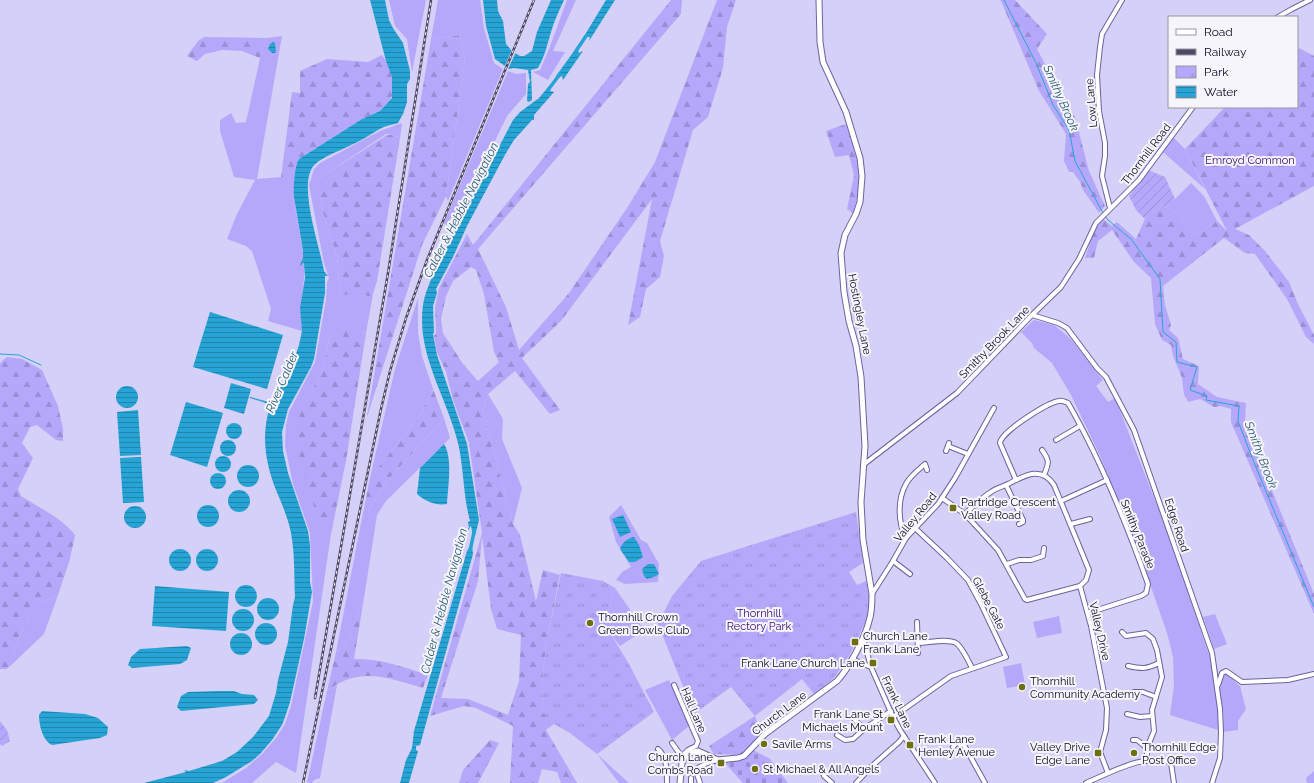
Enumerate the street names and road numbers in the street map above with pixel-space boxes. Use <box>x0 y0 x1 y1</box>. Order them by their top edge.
street label: Low Lane <box>1083 77 1100 128</box>
street label: Thornhill Road <box>1119 121 1174 188</box>
street label: Hostingley Lane <box>845 273 874 356</box>
street label: Smithy Brook Lane <box>956 303 1033 381</box>
street label: Valley Road <box>891 490 939 545</box>
street label: Edge Road <box>1162 497 1191 554</box>
street label: Smithy Parade <box>1118 498 1158 571</box>
street label: Glebe Gate <box>969 575 1008 632</box>
street label: Valley Drive <box>1086 600 1113 662</box>
street label: Frank Lane <box>879 674 915 731</box>
street label: Hall Lane <box>678 686 709 735</box>
street label: Church Lane <box>750 688 809 738</box>

